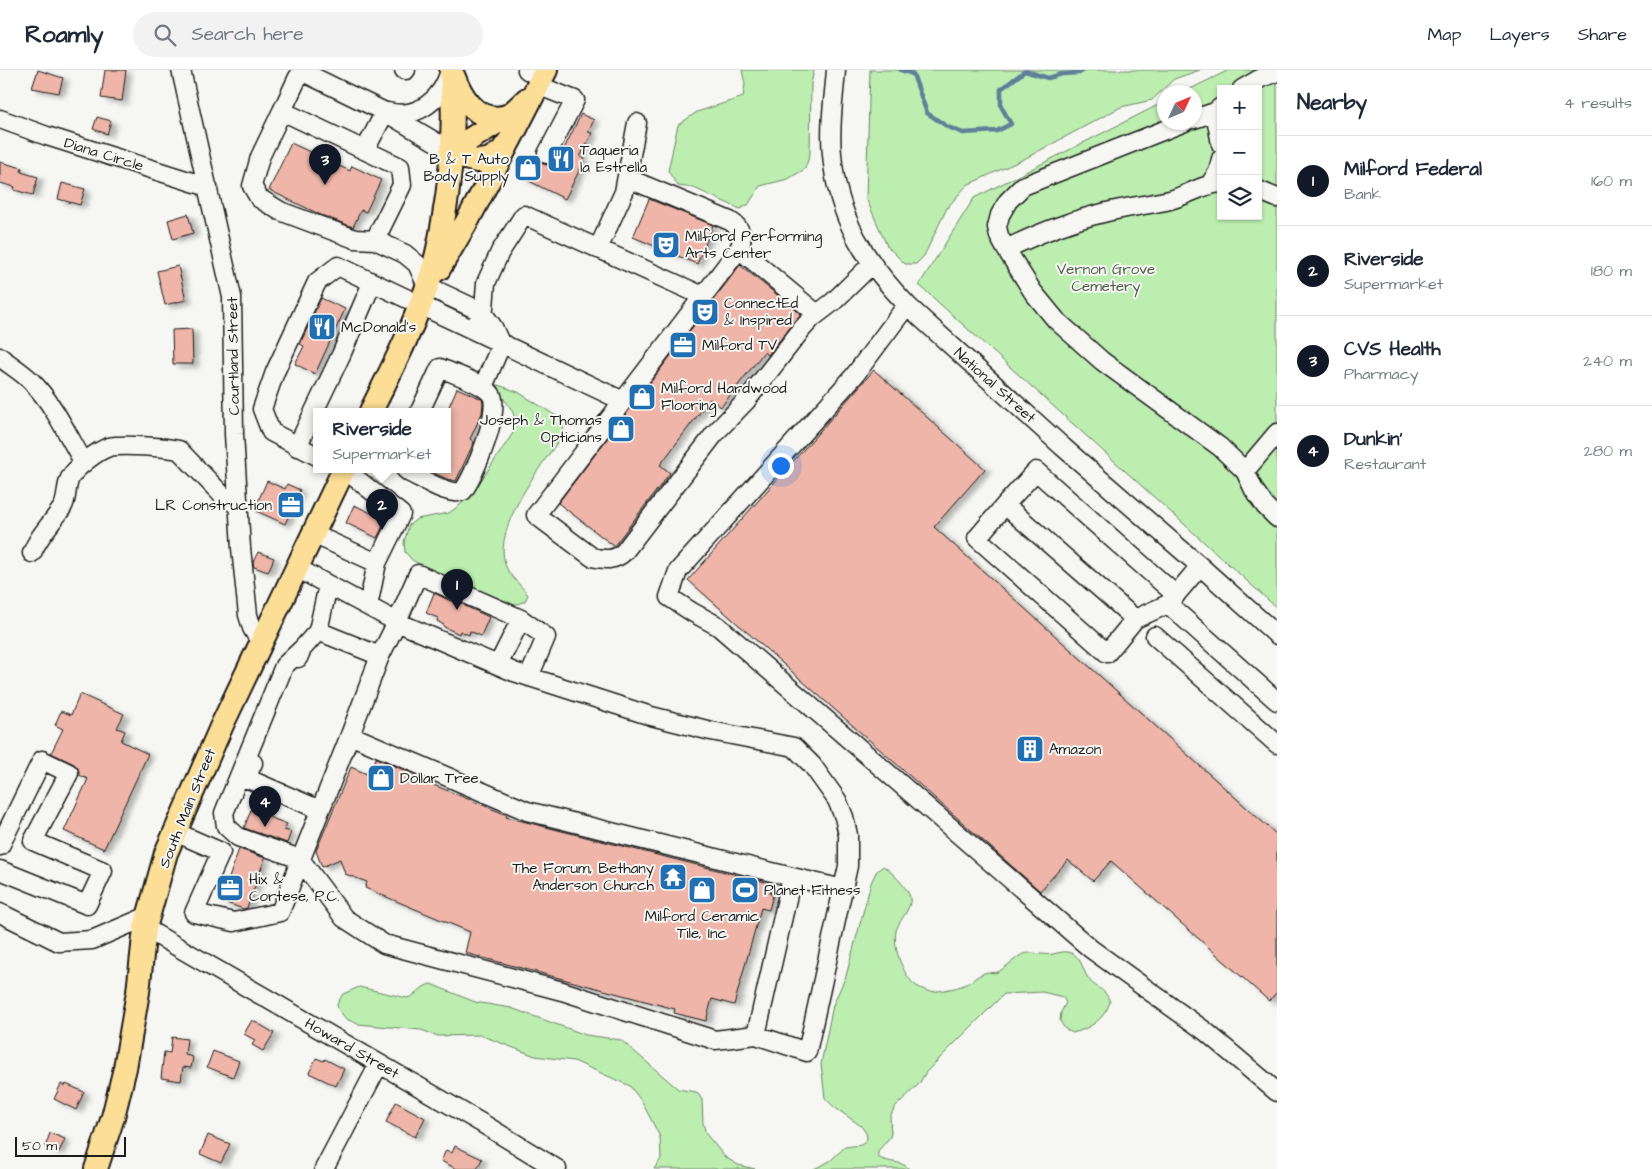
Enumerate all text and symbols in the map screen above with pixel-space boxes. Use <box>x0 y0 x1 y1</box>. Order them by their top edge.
search box <box>133 12 483 57</box>
text: Roamly <box>25 18 103 52</box>
icon: search <box>151 21 179 49</box>
text: Search here <box>191 21 304 48</box>
text: Map <box>1427 22 1461 47</box>
text: Layers <box>1489 22 1550 47</box>
text: Share <box>1578 22 1627 47</box>
north arrow <box>1157 85 1202 130</box>
map controls <box>1217 85 1262 220</box>
button: + <box>1217 85 1262 130</box>
text: Nearby <box>1297 88 1367 117</box>
text: 4 results <box>1564 92 1632 114</box>
button: − <box>1217 130 1262 175</box>
street label: Diana Circle <box>62 132 146 176</box>
place label: Taqueria la Estrella <box>580 140 648 178</box>
pin: 3 <box>309 144 341 185</box>
restaurant icon: Taqueria la Estrella <box>546 144 576 174</box>
place label: B & T Auto Body Supply <box>423 149 510 188</box>
shop icon: B & T Auto Body Supply <box>513 153 543 183</box>
text: Milford Federal <box>1344 156 1482 183</box>
text: 1 <box>1312 170 1314 192</box>
text: 160 m <box>1591 170 1632 192</box>
button: layers <box>1217 175 1262 220</box>
text: Bank <box>1344 183 1381 205</box>
place label: Milford Performing Arts Center <box>685 226 822 264</box>
theatre icon: Milford Performing Arts Center <box>651 230 681 260</box>
text: Riverside <box>1344 246 1423 273</box>
park label: Vernon Grove Cemetery <box>1057 259 1155 298</box>
text: 2 <box>1308 260 1318 282</box>
text: 180 m <box>1591 260 1632 282</box>
text: Supermarket <box>1344 273 1443 295</box>
place label: ConnectEd & Inspired <box>724 293 799 331</box>
street label: Courtland Street <box>222 297 245 415</box>
theatre icon: ConnectEd & Inspired <box>690 297 720 327</box>
restaurant icon: McDonald's <box>307 312 337 342</box>
place label: McDonald's <box>341 317 417 338</box>
office icon: Milford TV <box>668 330 698 360</box>
place label: Milford TV <box>702 335 778 356</box>
text: CVS Health <box>1344 336 1441 363</box>
street label: National Street <box>949 343 1040 428</box>
text: 3 <box>1309 350 1317 372</box>
text: 240 m <box>1583 350 1632 372</box>
text: Pharmacy <box>1344 363 1419 385</box>
place label: Milford Hardwood Flooring <box>661 378 787 417</box>
shop icon: Milford Hardwood Flooring <box>627 382 657 412</box>
popup <box>313 408 451 473</box>
place label: Joseph & Thomas Opticians <box>480 410 602 448</box>
shop icon: Joseph & Thomas Opticians <box>606 414 636 444</box>
text: Riverside <box>332 416 412 443</box>
text: Dunkin' <box>1344 426 1403 453</box>
text: 4 <box>1308 440 1318 462</box>
text: 280 m <box>1584 440 1632 462</box>
text: Supermarket <box>332 443 432 465</box>
your location <box>768 453 794 479</box>
text: Restaurant <box>1344 453 1426 475</box>
pin: 2 <box>366 489 398 530</box>
office icon: LR Construction <box>276 490 306 520</box>
place label: LR Construction <box>155 495 272 516</box>
pin: 1 <box>441 569 473 610</box>
building icon: Amazon <box>1015 734 1045 764</box>
place label: Amazon <box>1049 739 1102 760</box>
street label: South Main Street <box>154 745 221 871</box>
shop icon: Dollar Tree <box>366 763 396 793</box>
place label: Dollar Tree <box>400 768 479 789</box>
pin: 4 <box>249 786 281 827</box>
place label: The Forum, Bethany Anderson Church <box>512 858 655 896</box>
temple icon: The Forum, Bethany Anderson Church <box>658 862 688 892</box>
place label: Hix & Cortese, P.C. <box>249 869 339 907</box>
office icon: Hix & Cortese, P.C. <box>215 873 245 903</box>
shop icon: Milford Ceramic Tile, Inc <box>687 875 717 905</box>
sports icon: Planet Fitness <box>730 875 760 905</box>
place label: Planet Fitness <box>764 880 861 901</box>
place label: Milford Ceramic Tile, Inc <box>645 906 760 944</box>
street label: Howard Street <box>301 1013 403 1084</box>
scale bar <box>15 1134 126 1157</box>
text: 50 m <box>22 1136 57 1156</box>

